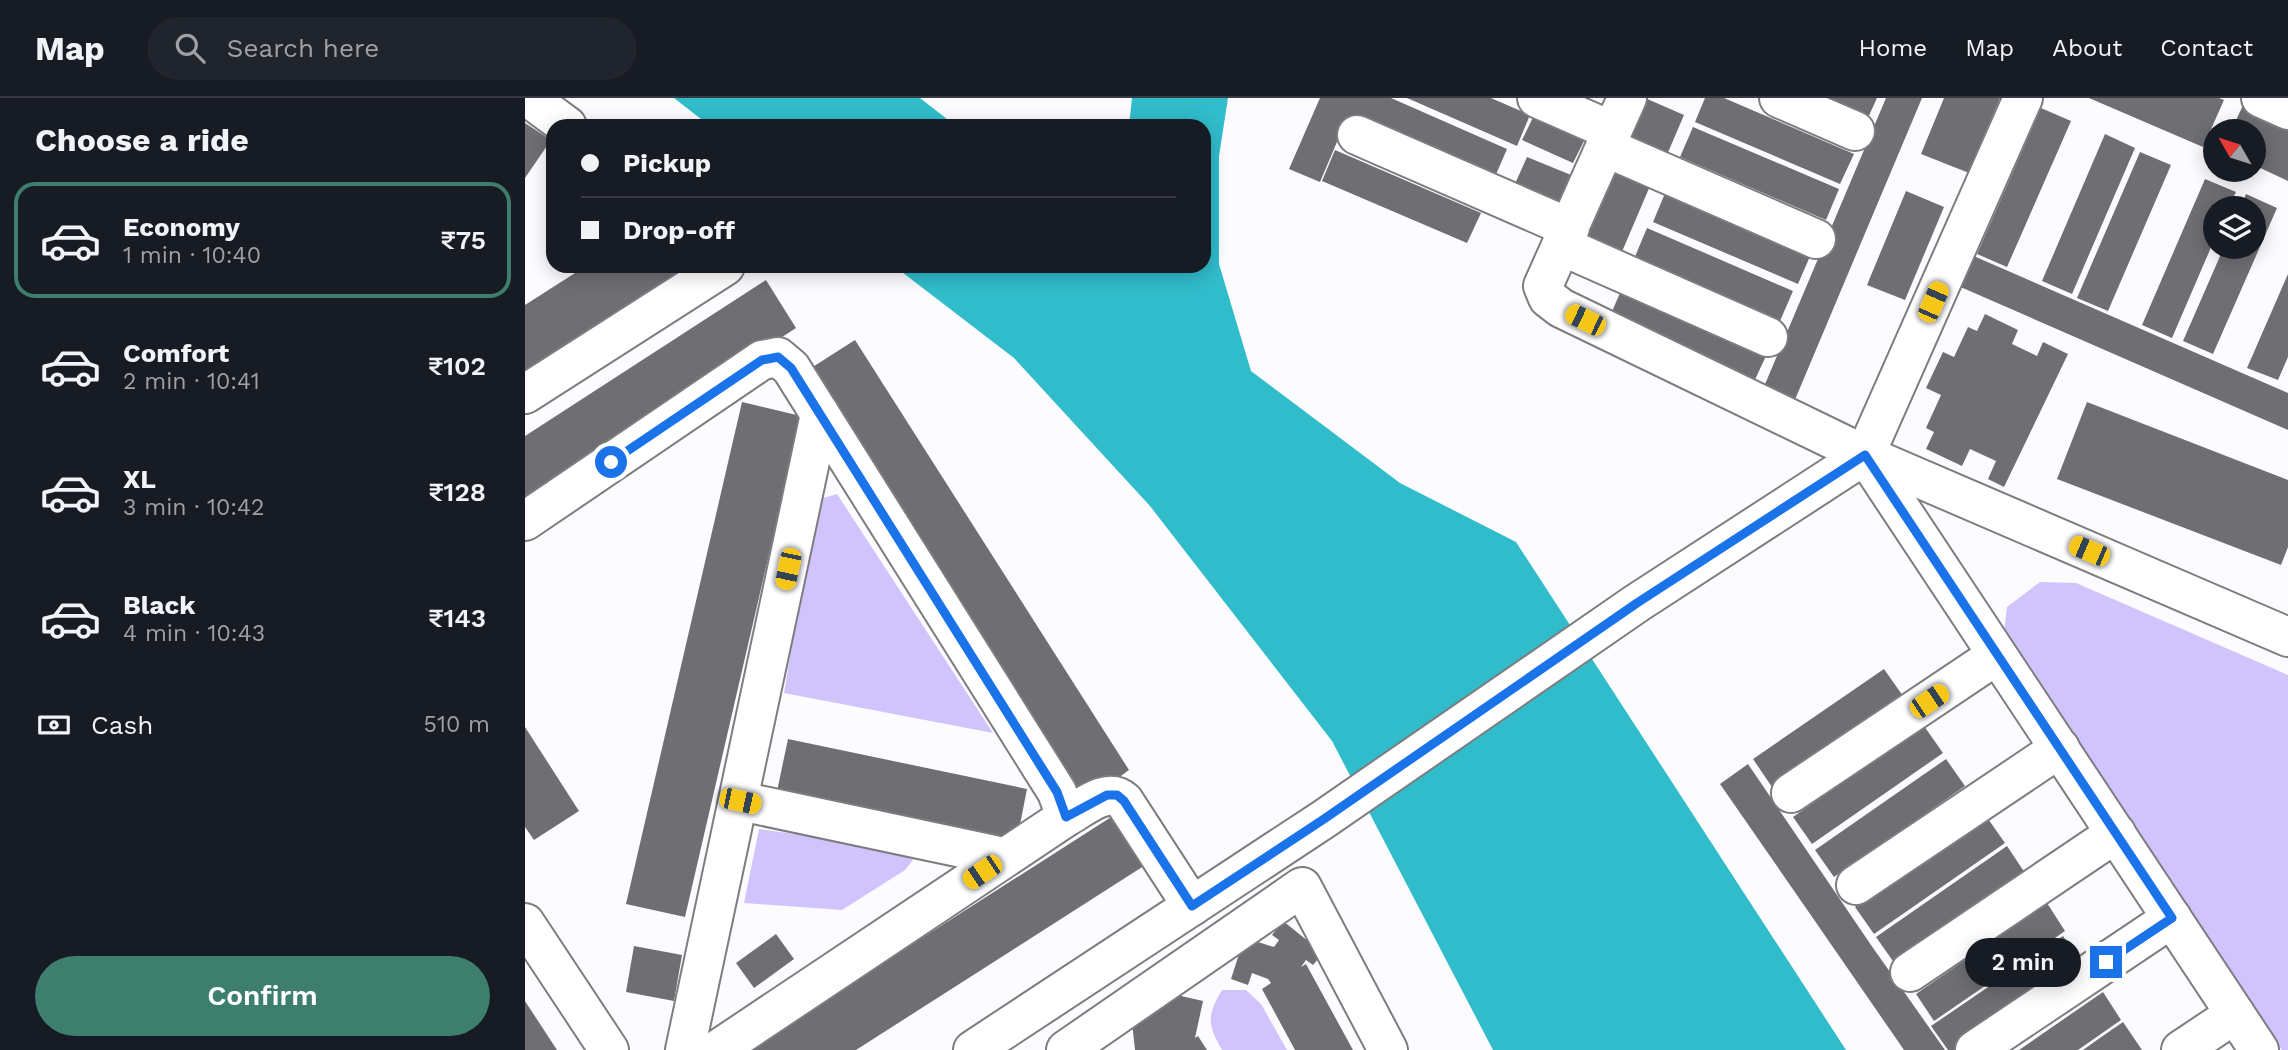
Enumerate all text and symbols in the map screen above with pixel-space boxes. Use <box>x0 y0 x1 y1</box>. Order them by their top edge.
search box <box>147 17 637 80</box>
text: Map <box>35 29 105 68</box>
icon: search <box>171 29 209 67</box>
text: Search here <box>227 33 379 63</box>
text: Home <box>1859 34 1927 62</box>
text: Map <box>1965 34 2014 62</box>
text: About <box>2052 34 2122 62</box>
text: Contact <box>2160 34 2253 62</box>
north arrow <box>2203 119 2266 182</box>
map controls <box>2203 119 2266 259</box>
text: Choose a ride <box>35 121 249 159</box>
text: Pickup <box>623 148 711 178</box>
button: layers <box>2203 196 2266 259</box>
icon: car <box>39 209 102 272</box>
text: Economy <box>123 212 240 242</box>
text: Drop-off <box>623 215 735 245</box>
text: ₹75 <box>440 225 486 255</box>
text: 1 min · 10:40 <box>123 242 261 269</box>
car <box>1915 279 1952 325</box>
car <box>1562 301 1609 339</box>
icon: car <box>39 335 102 398</box>
text: Comfort <box>123 338 229 368</box>
text: ₹102 <box>428 351 486 381</box>
text: 2 min · 10:41 <box>123 368 260 395</box>
route start <box>595 446 627 478</box>
icon: car <box>39 461 102 524</box>
text: XL <box>123 464 156 494</box>
text: ₹128 <box>428 477 486 507</box>
text: 3 min · 10:42 <box>123 494 265 521</box>
car <box>2066 533 2113 569</box>
car <box>774 546 803 592</box>
icon: car <box>39 587 102 650</box>
text: Black <box>123 590 195 620</box>
text: ₹143 <box>428 603 486 633</box>
text: 4 min · 10:43 <box>123 620 265 647</box>
car <box>1906 681 1953 721</box>
icon: cash <box>35 706 73 744</box>
text: Cash <box>91 710 153 740</box>
text: 510 m <box>424 711 490 738</box>
car <box>718 786 763 816</box>
car <box>959 852 1006 892</box>
callout: 2 min <box>1966 938 2081 986</box>
route end <box>2090 946 2122 978</box>
text: 2 min <box>1991 949 2055 976</box>
button: Confirm <box>35 956 490 1036</box>

